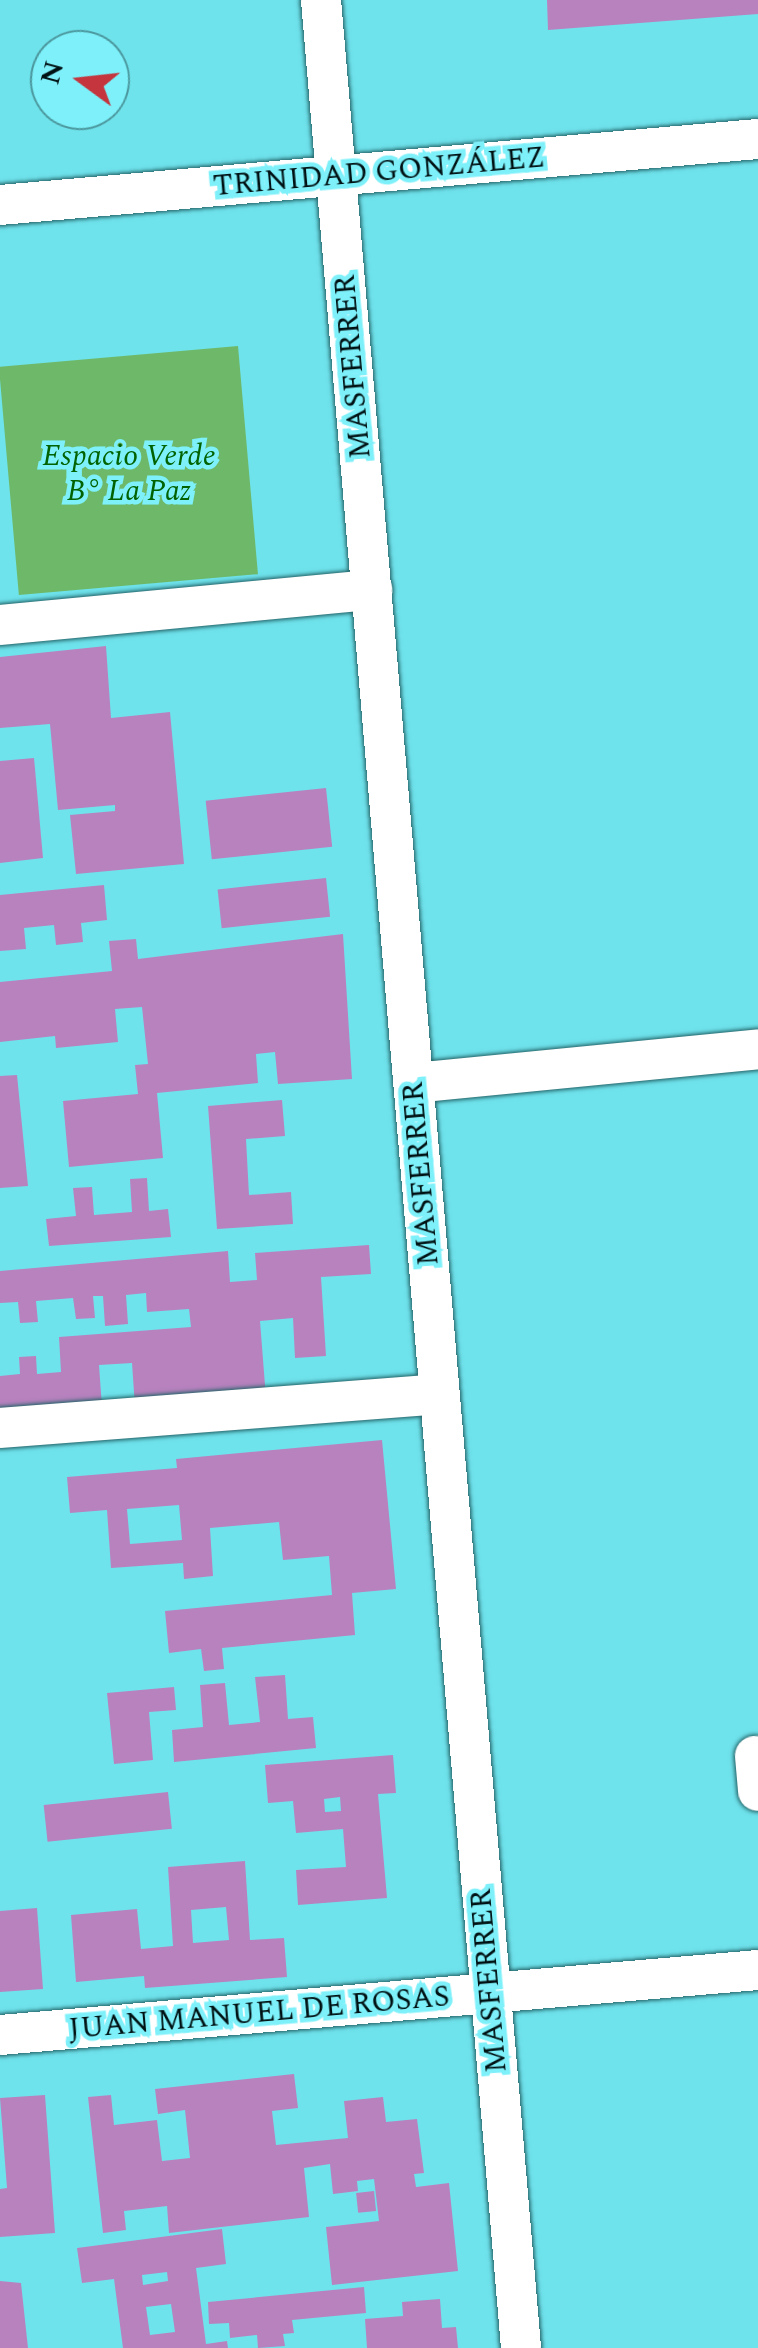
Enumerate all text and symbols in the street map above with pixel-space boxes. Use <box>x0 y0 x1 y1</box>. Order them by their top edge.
north arrow <box>30 30 130 130</box>
text: N <box>29 56 76 89</box>
street label: TRINIDAD GONZÁLEZ <box>212 140 546 204</box>
street label: MASFERRER <box>327 274 379 460</box>
park label: Espacio Verde B° La Paz <box>42 438 216 508</box>
street label: MASFERRER <box>395 1081 447 1267</box>
street label: MASFERRER <box>463 1888 515 2074</box>
street label: JUAN MANUEL DE ROSAS <box>67 1978 451 2048</box>

